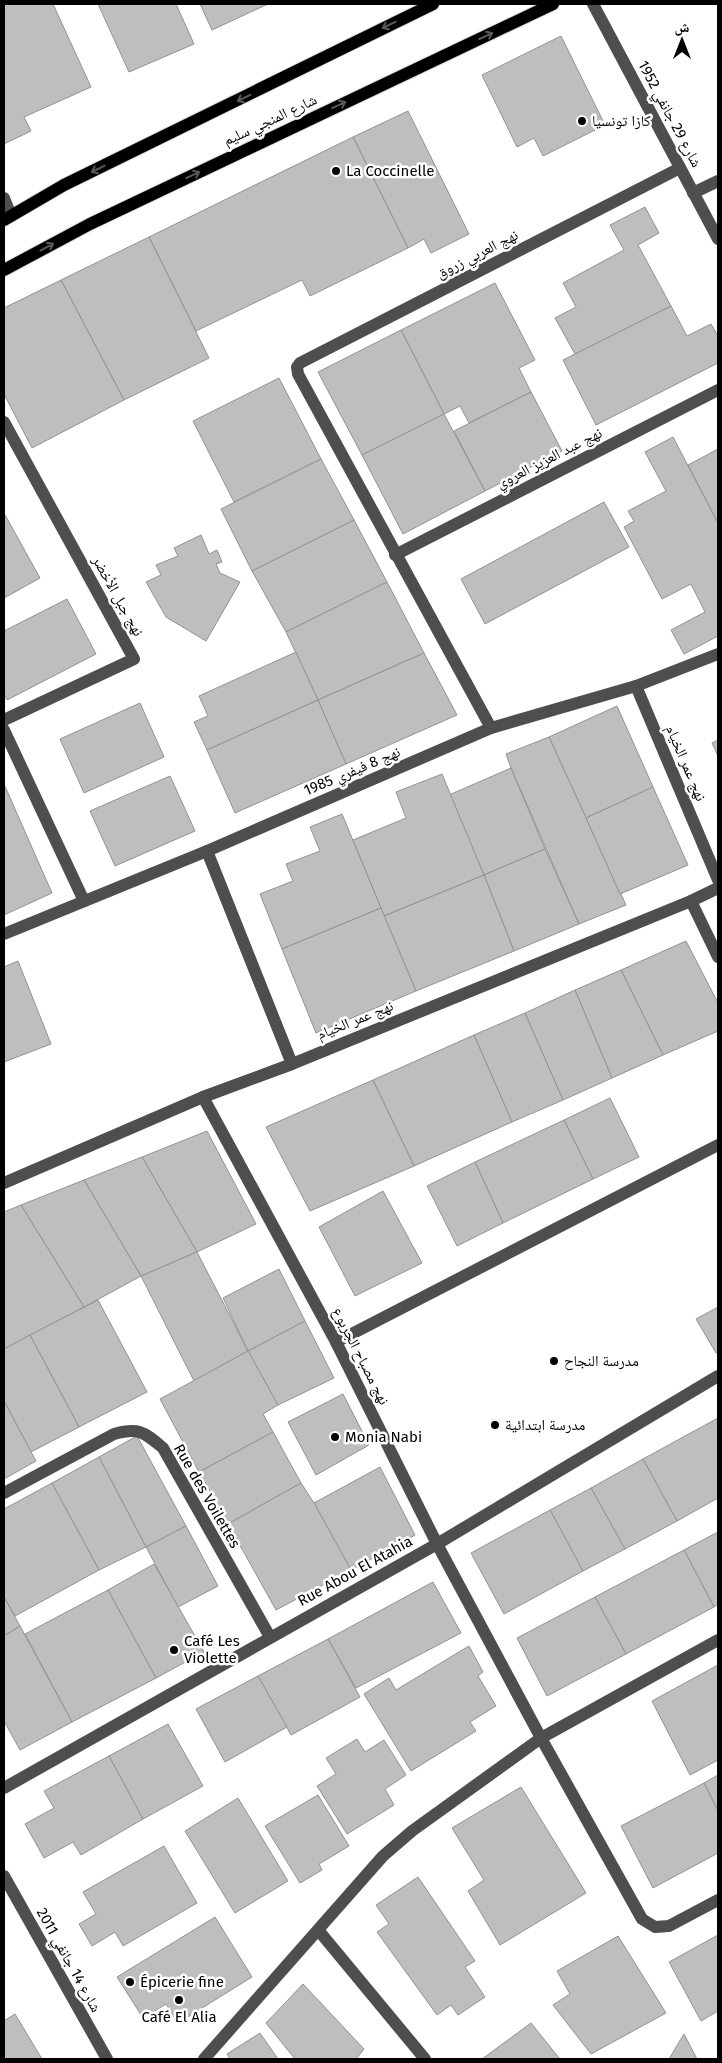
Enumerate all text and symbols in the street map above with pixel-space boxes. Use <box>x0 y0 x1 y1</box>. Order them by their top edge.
north arrow <box>657 15 707 65</box>
text: ش <box>675 19 690 36</box>
one-way arrow <box>382 21 397 31</box>
one-way arrow <box>478 30 493 40</box>
street label: شارع 29 جانفي 1952 <box>632 58 706 172</box>
street label: شارع المنجي سليم <box>220 90 321 152</box>
one-way arrow <box>236 93 251 103</box>
one-way arrow <box>331 100 346 109</box>
place label: كازا تونسيا <box>592 112 651 130</box>
marker: كازا تونسيا <box>576 115 588 127</box>
place label: La Coccinelle <box>346 162 434 180</box>
one-way arrow <box>91 165 106 174</box>
marker: La Coccinelle <box>330 165 342 177</box>
one-way arrow <box>185 170 200 179</box>
street label: نهج العربي زروق <box>433 226 522 285</box>
one-way arrow <box>39 242 54 251</box>
street label: نهج عبد العزيز العروي <box>493 424 606 495</box>
street label: نهج جبل الأخضر <box>87 552 147 640</box>
street label: نهج عمر الخيام <box>661 722 710 804</box>
street label: نهج 8 فيفري 1985 <box>301 743 404 802</box>
street label: نهج عمر الخيام <box>314 997 396 1044</box>
street label: نهج مصباح الجربوع <box>328 1304 393 1408</box>
place label: مدرسة النجاح <box>564 1352 639 1371</box>
marker: مدرسة النجاح <box>548 1355 560 1367</box>
place label: مدرسة ابتدائية <box>505 1416 586 1434</box>
marker: مدرسة ابتدائية <box>489 1419 501 1431</box>
place label: Monia Nabi <box>345 1428 422 1446</box>
marker: Monia Nabi <box>329 1431 341 1443</box>
street label: Rue des Voilettes <box>170 1441 244 1551</box>
street label: Rue Abou El Atahia <box>294 1532 416 1610</box>
place label: Café Les Violette <box>184 1632 240 1667</box>
marker: Café Les Violette <box>168 1644 180 1656</box>
street label: شارع 14 جانفي 2011 <box>30 1905 105 2017</box>
place label: Épicerie fine <box>140 1973 224 1991</box>
marker: Épicerie fine <box>124 1976 136 1988</box>
marker: Café El Alia <box>173 1994 185 2006</box>
place label: Café El Alia <box>141 2008 217 2026</box>

